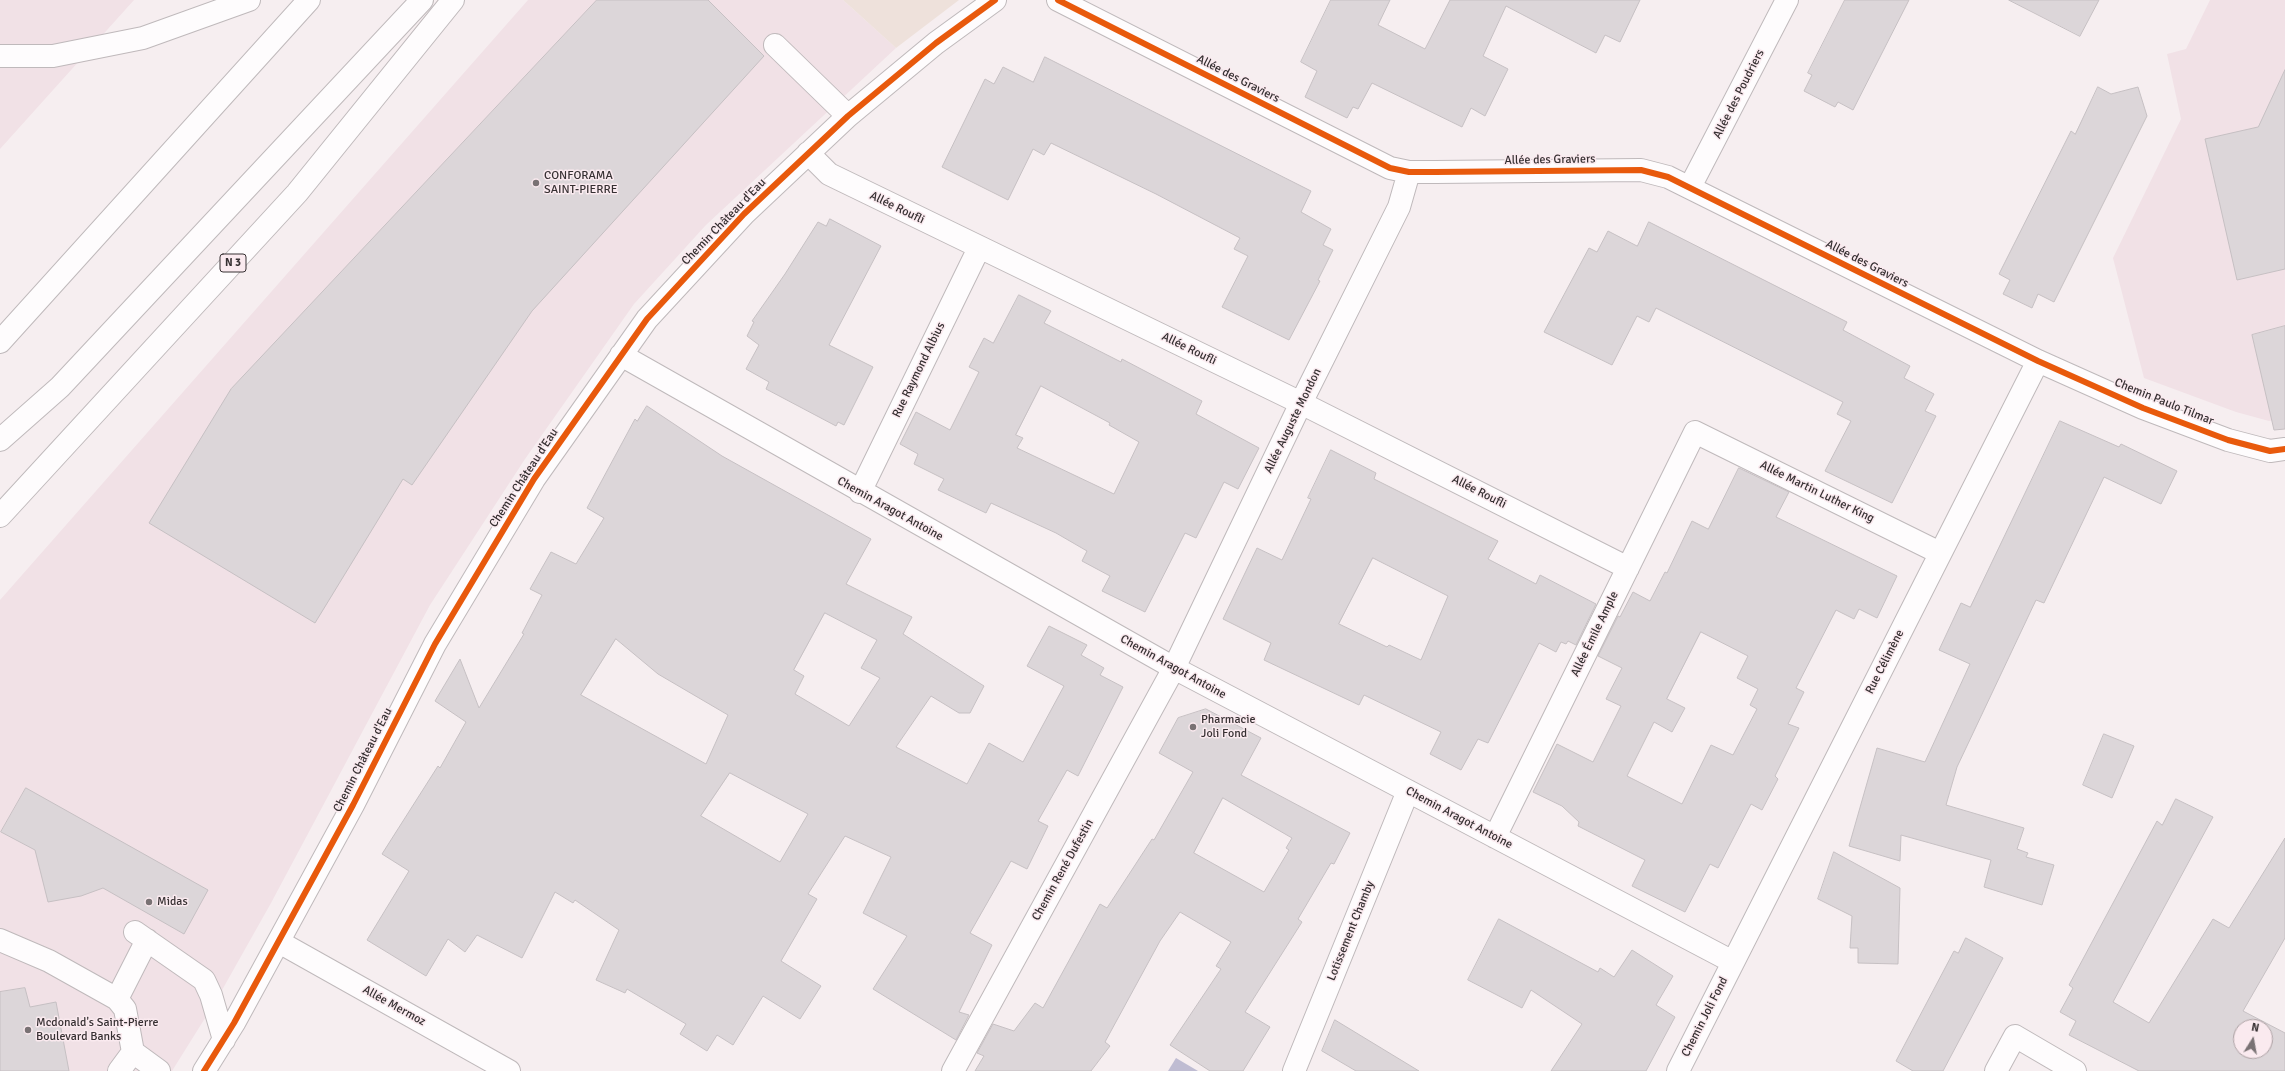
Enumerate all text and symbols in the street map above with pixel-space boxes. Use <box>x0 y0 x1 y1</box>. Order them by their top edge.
street label: Allée des Poudriers <box>1710 47 1768 141</box>
street label: Allée des Graviers <box>1194 52 1282 106</box>
street label: Allée des Graviers <box>1504 152 1596 168</box>
place label: CONFORAMA SAINT-PIERRE <box>544 169 617 197</box>
street label: Chemin Château d'Eau <box>679 176 769 268</box>
marker: CONFORAMA SAINT-PIERRE <box>531 178 541 188</box>
street label: Allée Roufli <box>867 189 927 227</box>
street label: Allée des Graviers <box>1823 237 1911 291</box>
road number: N 3 <box>220 254 246 272</box>
street label: Rue Raymond Albius <box>890 320 948 420</box>
street label: Allée Roufli <box>1159 330 1219 368</box>
street label: Allée Auguste Mondon <box>1261 366 1325 476</box>
street label: Chemin Paulo Tilmar <box>2112 375 2216 429</box>
street label: Chemin Château d'Eau <box>487 426 561 530</box>
street label: Allée Martin Luther King <box>1757 458 1877 526</box>
street label: Allée Roufli <box>1449 472 1509 512</box>
street label: Chemin Aragot Antoine <box>835 474 945 544</box>
street label: Allée Émile Ample <box>1568 589 1622 679</box>
street label: Rue Célimène <box>1863 627 1907 697</box>
street label: Chemin Aragot Antoine <box>1118 632 1228 702</box>
street label: Chemin Château d'Eau <box>330 705 396 815</box>
place label: Pharmacie Joli Fond <box>1201 713 1255 741</box>
marker: Pharmacie Joli Fond <box>1188 722 1198 732</box>
street label: Chemin Aragot Antoine <box>1403 784 1515 852</box>
street label: Chemin René Dufestin <box>1029 817 1097 923</box>
street label: Lotissement Chamby <box>1324 879 1378 983</box>
place label: Midas <box>157 895 188 909</box>
marker: Midas <box>144 897 154 907</box>
street label: Chemin Joli Fond <box>1679 975 1731 1059</box>
street label: Allée Mermoz <box>360 983 428 1029</box>
place label: Mcdonald's Saint-Pierre Boulevard Banks <box>36 1016 158 1044</box>
north arrow <box>2233 1019 2273 1059</box>
text: N <box>2250 1021 2260 1035</box>
marker: Mcdonald's Saint-Pierre Boulevard Banks <box>23 1025 33 1035</box>

